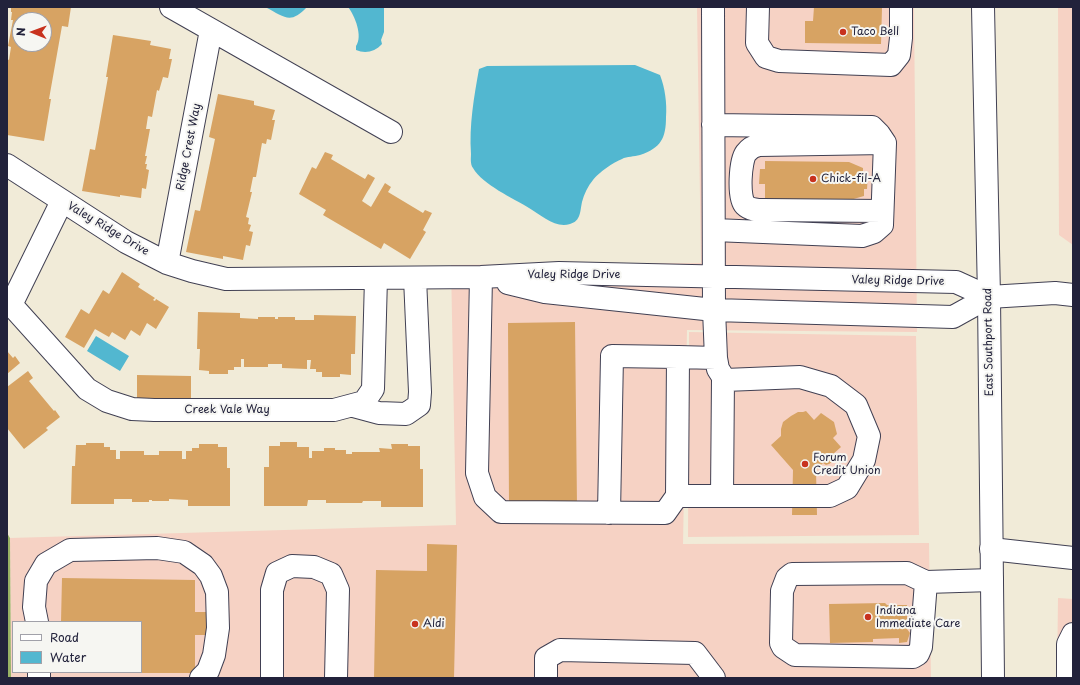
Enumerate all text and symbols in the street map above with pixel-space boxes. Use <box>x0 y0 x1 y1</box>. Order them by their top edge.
north arrow <box>12 12 52 52</box>
place label: Taco Bell <box>851 25 899 39</box>
text: N <box>12 27 29 36</box>
marker: Taco Bell <box>838 27 848 37</box>
street label: Ridge Crest Way <box>174 102 204 192</box>
place label: Chick-fil-A <box>821 172 881 186</box>
marker: Chick-fil-A <box>808 174 818 184</box>
street label: Valey Ridge Drive <box>65 199 151 259</box>
street label: Valey Ridge Drive <box>528 268 620 282</box>
street label: Valey Ridge Drive <box>851 274 945 288</box>
street label: East Southport Road <box>981 288 997 396</box>
street label: Creek Vale Way <box>184 403 270 417</box>
place label: Forum Credit Union <box>813 451 881 477</box>
marker: Forum Credit Union <box>800 459 810 469</box>
place label: Indiana Immediate Care <box>876 604 960 630</box>
marker: Indiana Immediate Care <box>863 612 873 622</box>
place label: Aldi <box>423 617 444 631</box>
marker: Aldi <box>410 619 420 629</box>
legend <box>12 621 142 673</box>
text: Road <box>50 628 79 646</box>
text: Water <box>50 648 86 666</box>

